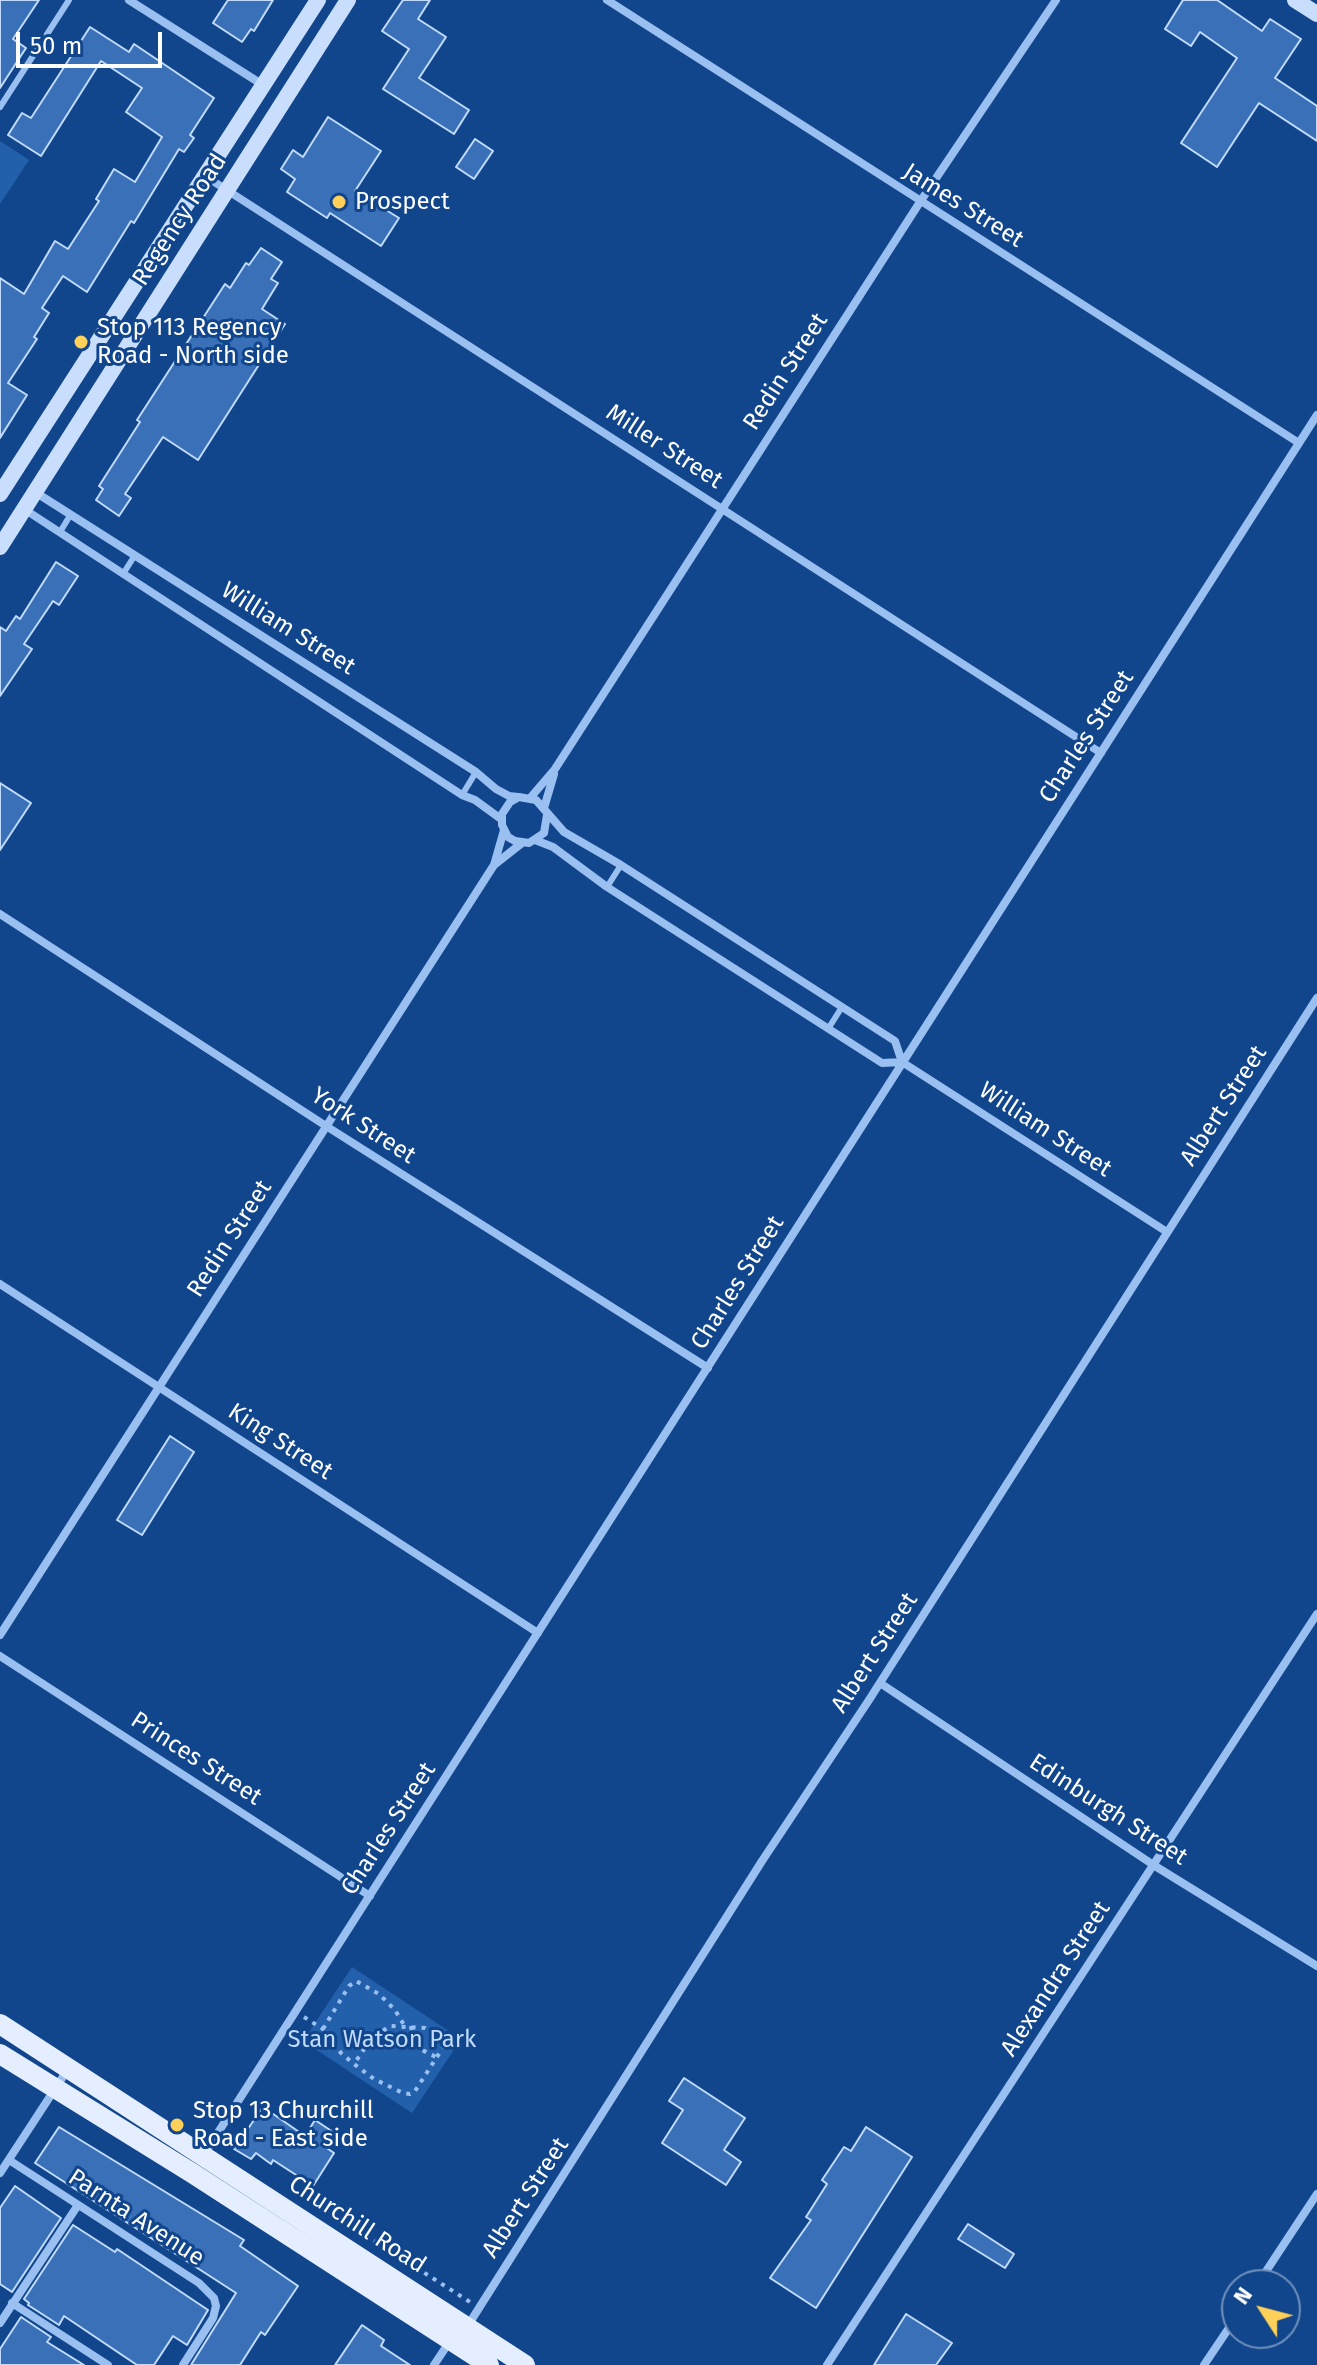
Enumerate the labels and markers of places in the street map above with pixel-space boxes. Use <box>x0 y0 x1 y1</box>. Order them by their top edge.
place label: Prospect <box>355 188 450 216</box>
marker: Prospect <box>330 193 348 211</box>
place label: Stop 113 Regency Road - North side <box>97 314 289 370</box>
marker: Stop 113 Regency Road - North side <box>72 333 90 351</box>
place label: Stop 13 Churchill Road - East side <box>193 2097 374 2153</box>
marker: Stop 13 Churchill Road - East side <box>168 2116 186 2134</box>

